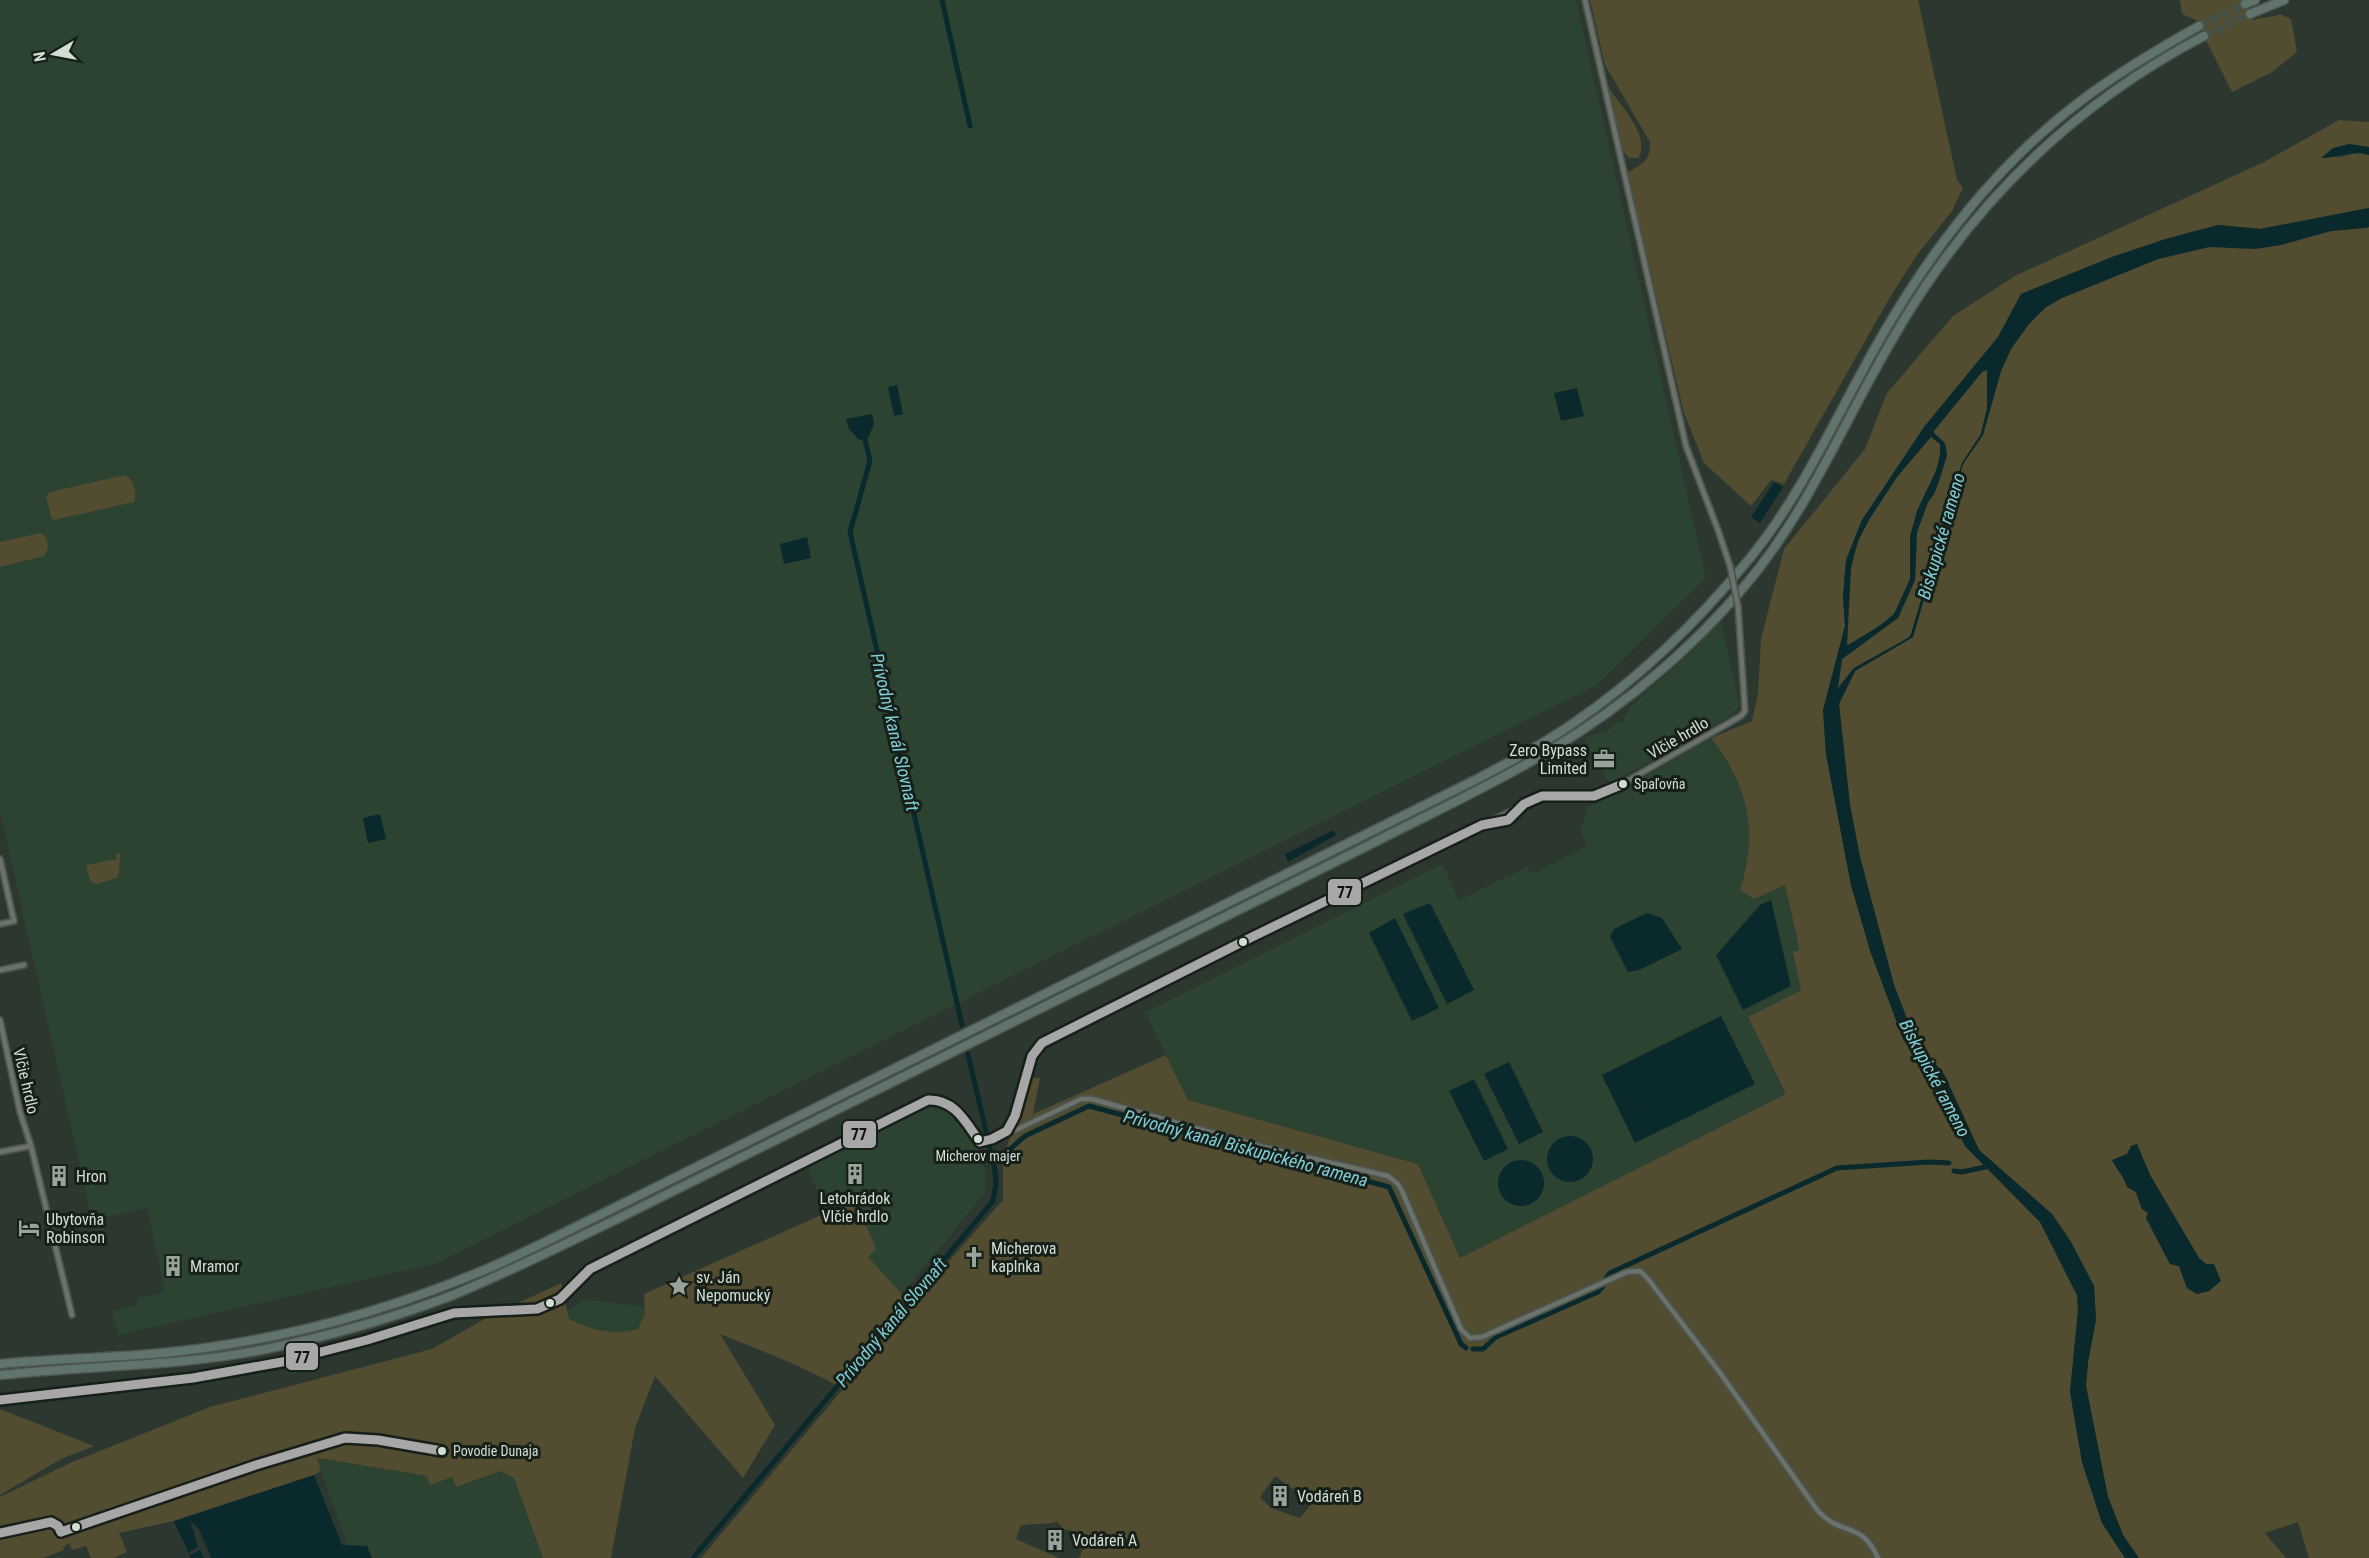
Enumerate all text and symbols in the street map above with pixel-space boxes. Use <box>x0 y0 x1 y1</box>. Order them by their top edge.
north arrow <box>24 24 84 84</box>
text: N <box>30 50 50 63</box>
water label: Biskupické rameno <box>1913 470 1969 602</box>
water label: Prívodný kanál Slovnaft <box>867 651 924 814</box>
street label: Vlčie hrdlo <box>1644 713 1712 763</box>
place label: Zero Bypass Limited <box>1509 741 1587 778</box>
office icon: Zero Bypass Limited <box>1592 747 1616 771</box>
place label: Spaľovňa <box>1634 776 1686 792</box>
marker: Spaľovňa <box>1617 778 1629 790</box>
line badge: 77 <box>1327 878 1362 906</box>
text: 77 <box>1337 883 1353 902</box>
unlabelled marker <box>1237 936 1249 948</box>
water label: Biskupické rameno <box>1895 1016 1975 1140</box>
street label: Vlčie hrdlo <box>9 1046 43 1116</box>
water label: Prívodný kanál Biskupického ramena <box>1122 1105 1370 1191</box>
line badge: 77 <box>842 1120 877 1149</box>
text: 77 <box>851 1125 867 1144</box>
marker: Micherov majer <box>972 1133 984 1145</box>
place label: Micherov majer <box>935 1148 1021 1164</box>
building icon: Letohrádok Vlčie hrdlo <box>843 1162 867 1186</box>
building icon: Hron <box>47 1164 71 1188</box>
place label: Hron <box>76 1167 106 1186</box>
place label: Letohrádok Vlčie hrdlo <box>820 1189 891 1226</box>
place label: Ubytovňa Robinson <box>46 1210 105 1247</box>
hotel icon: Ubytovňa Robinson <box>17 1216 41 1240</box>
place label: Micherova kaplnka <box>991 1239 1056 1276</box>
church icon: Micherova kaplnka <box>962 1245 986 1269</box>
water label: Prívodný kanál Slovnaft <box>831 1253 951 1391</box>
building icon: Mramor <box>161 1254 185 1278</box>
place label: Mramor <box>190 1257 239 1276</box>
place label: sv. Ján Nepomucký <box>696 1268 771 1305</box>
place icon: sv. Ján Nepomucký <box>667 1274 691 1298</box>
unlabelled marker <box>544 1297 556 1309</box>
line badge: 77 <box>285 1342 319 1371</box>
text: 77 <box>294 1348 310 1367</box>
place label: Povodie Dunaja <box>453 1443 539 1459</box>
marker: Povodie Dunaja <box>436 1445 448 1457</box>
building icon: Vodáreň B <box>1268 1484 1292 1508</box>
place label: Vodáreň B <box>1297 1487 1362 1506</box>
unlabelled marker <box>70 1521 82 1533</box>
building icon: Vodáreň A <box>1043 1528 1067 1552</box>
place label: Vodáreň A <box>1072 1531 1137 1550</box>

